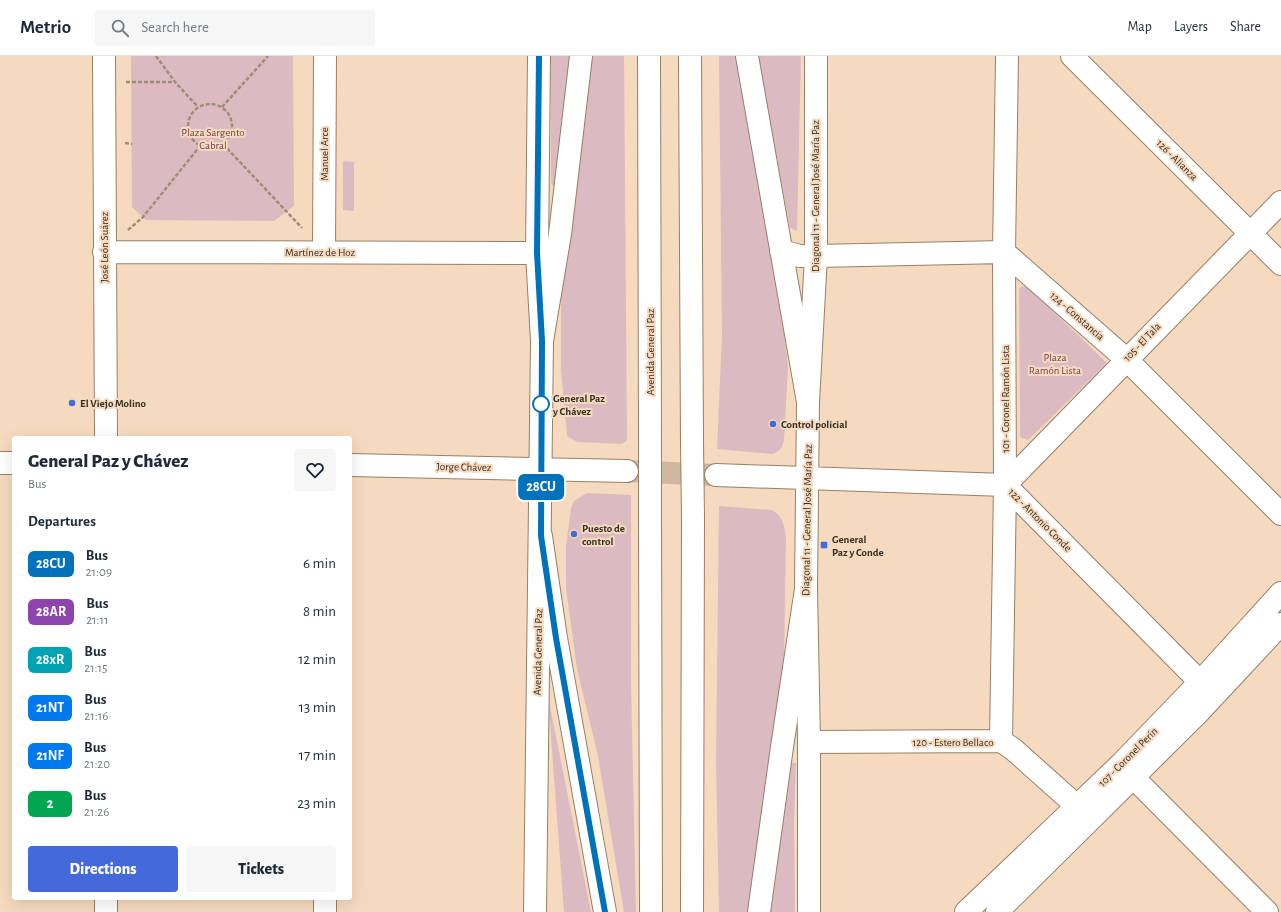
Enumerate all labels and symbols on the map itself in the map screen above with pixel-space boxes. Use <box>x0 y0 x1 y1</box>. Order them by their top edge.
street label: Diagonal 11 - General José María Paz <box>810 120 821 272</box>
park label: Plaza Sargento Cabral <box>181 127 245 151</box>
street label: Manuel Arce <box>319 127 330 181</box>
street label: 126 - Alianza <box>1154 137 1200 183</box>
street label: José León Suárez <box>99 211 110 282</box>
street label: Martínez de Hoz <box>285 247 355 258</box>
street label: 124 - Constancia <box>1048 290 1106 342</box>
street label: Avenida General Paz <box>645 308 656 395</box>
street label: 105 - El Tala <box>1121 321 1163 363</box>
street label: 101 - Coronel Ramón Lista <box>1000 345 1011 453</box>
park label: Plaza Ramón Lista <box>1029 352 1081 376</box>
place label: General Paz y Chávez <box>552 393 605 417</box>
marker: General Paz y Chávez <box>532 395 550 413</box>
marker: El Viejo Molino <box>67 398 77 408</box>
place label: El Viejo Molino <box>80 398 147 409</box>
marker: Control policial <box>768 419 778 429</box>
place label: Control policial <box>781 419 848 430</box>
street label: Diagonal 11 - General José María Paz <box>800 444 814 596</box>
street label: Jorge Chávez <box>437 461 492 473</box>
line badge: 28CU <box>513 474 569 500</box>
street label: 122 - Antonio Conde <box>1006 486 1074 554</box>
place label: Puesto de control <box>582 523 625 547</box>
marker: Puesto de control <box>569 529 579 539</box>
place label: General Paz y Conde <box>832 534 884 558</box>
marker: General Paz y Conde <box>819 540 829 550</box>
street label: Avenida General Paz <box>532 608 544 696</box>
street label: 107 - Coronel Perín <box>1096 725 1160 789</box>
street label: 120 - Estero Bellaco <box>912 737 994 748</box>

